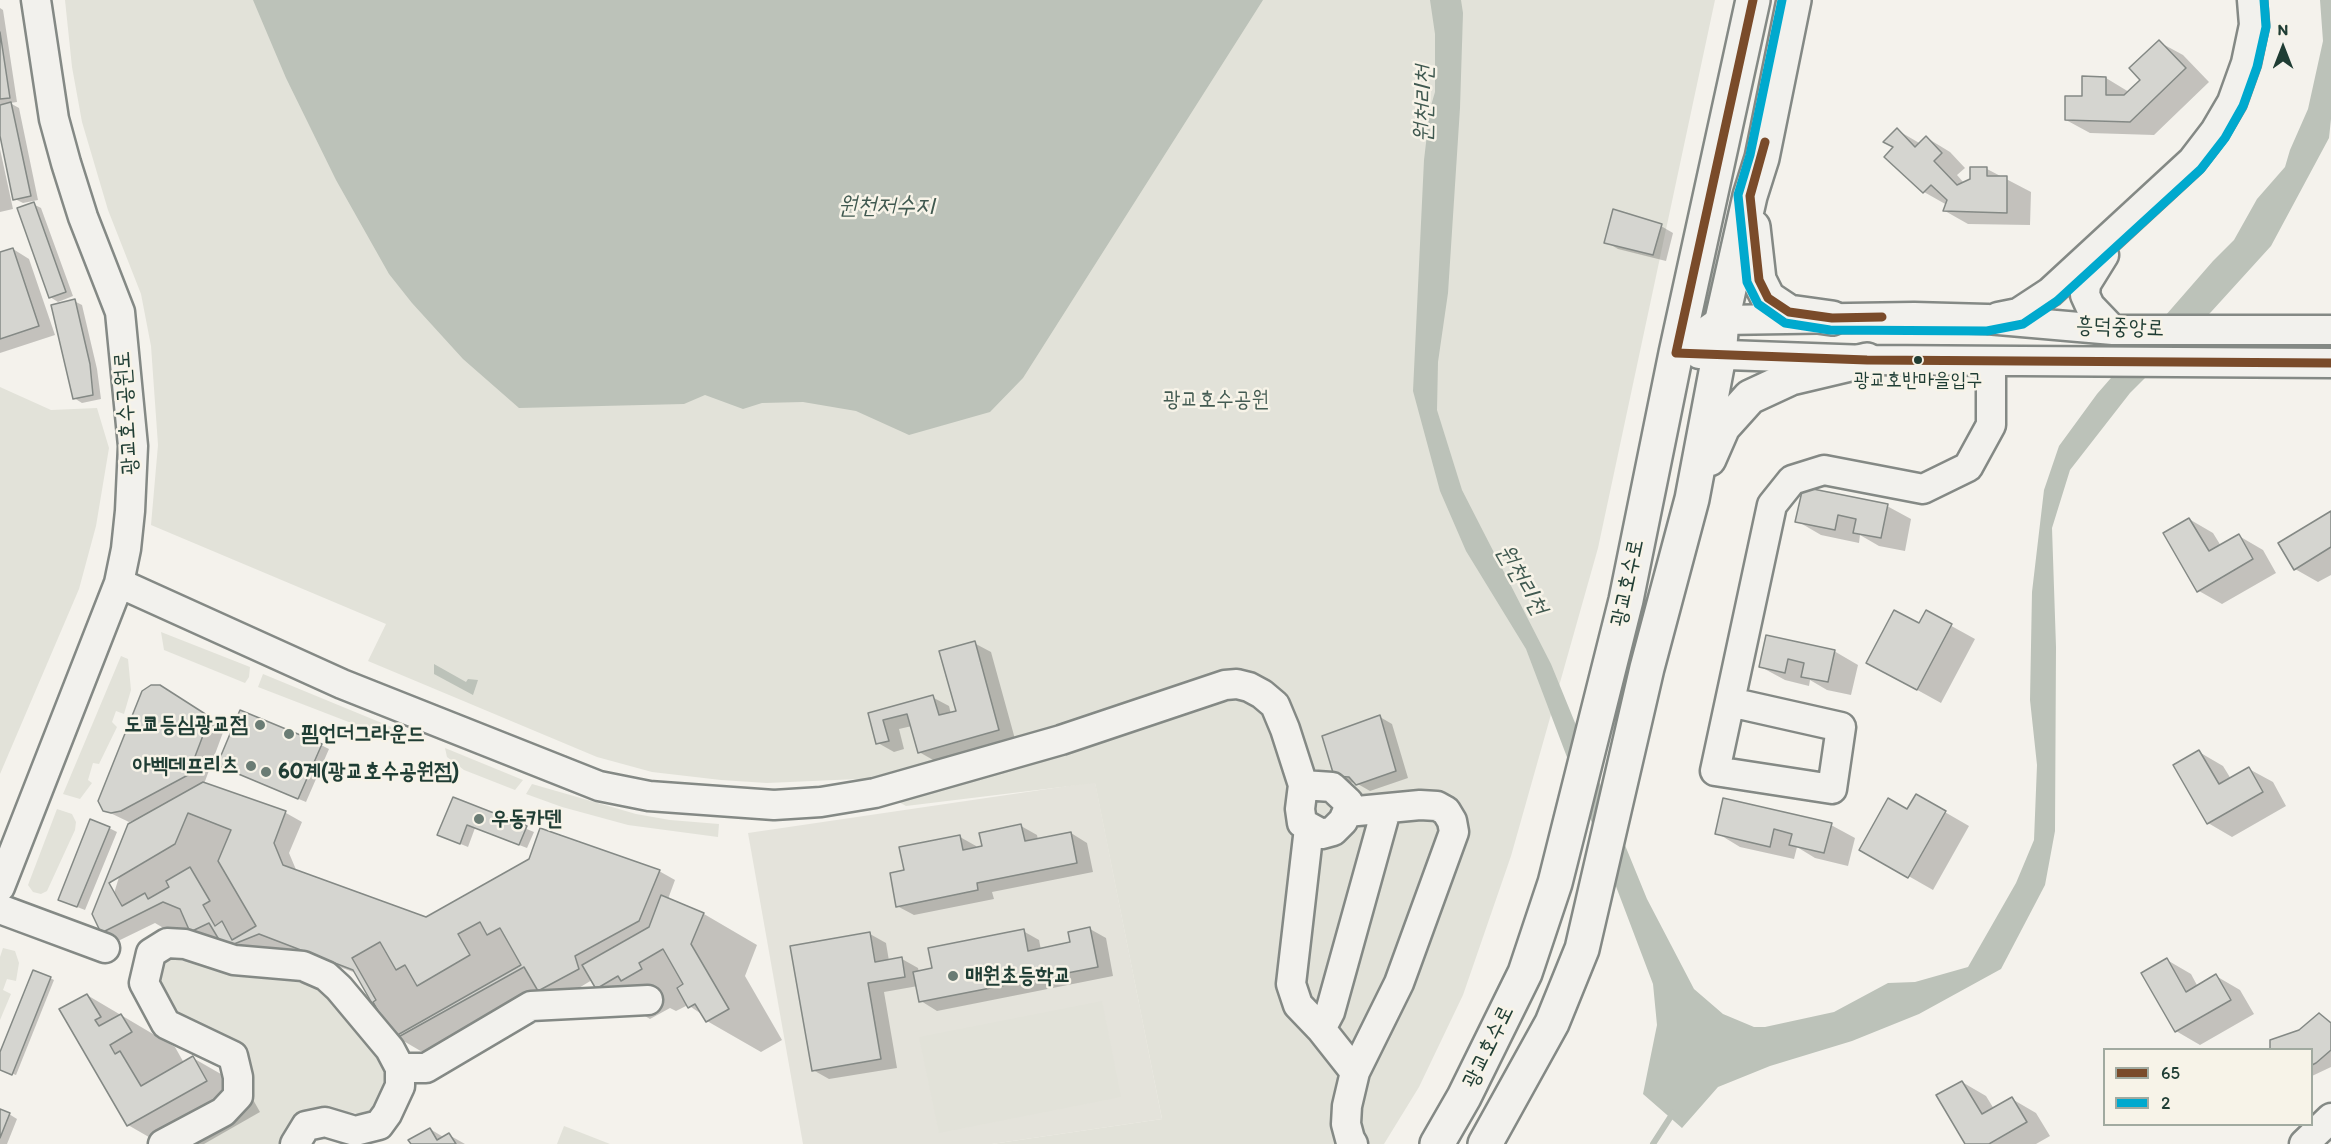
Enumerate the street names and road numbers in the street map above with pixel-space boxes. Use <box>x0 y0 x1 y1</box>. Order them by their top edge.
street label: 흥덕중앙로 <box>2075 313 2165 343</box>
street label: 광교호수공원로 <box>110 350 144 476</box>
street label: 광교호수로 <box>1606 537 1650 629</box>
street label: 광교호수로 <box>1458 1001 1520 1093</box>

